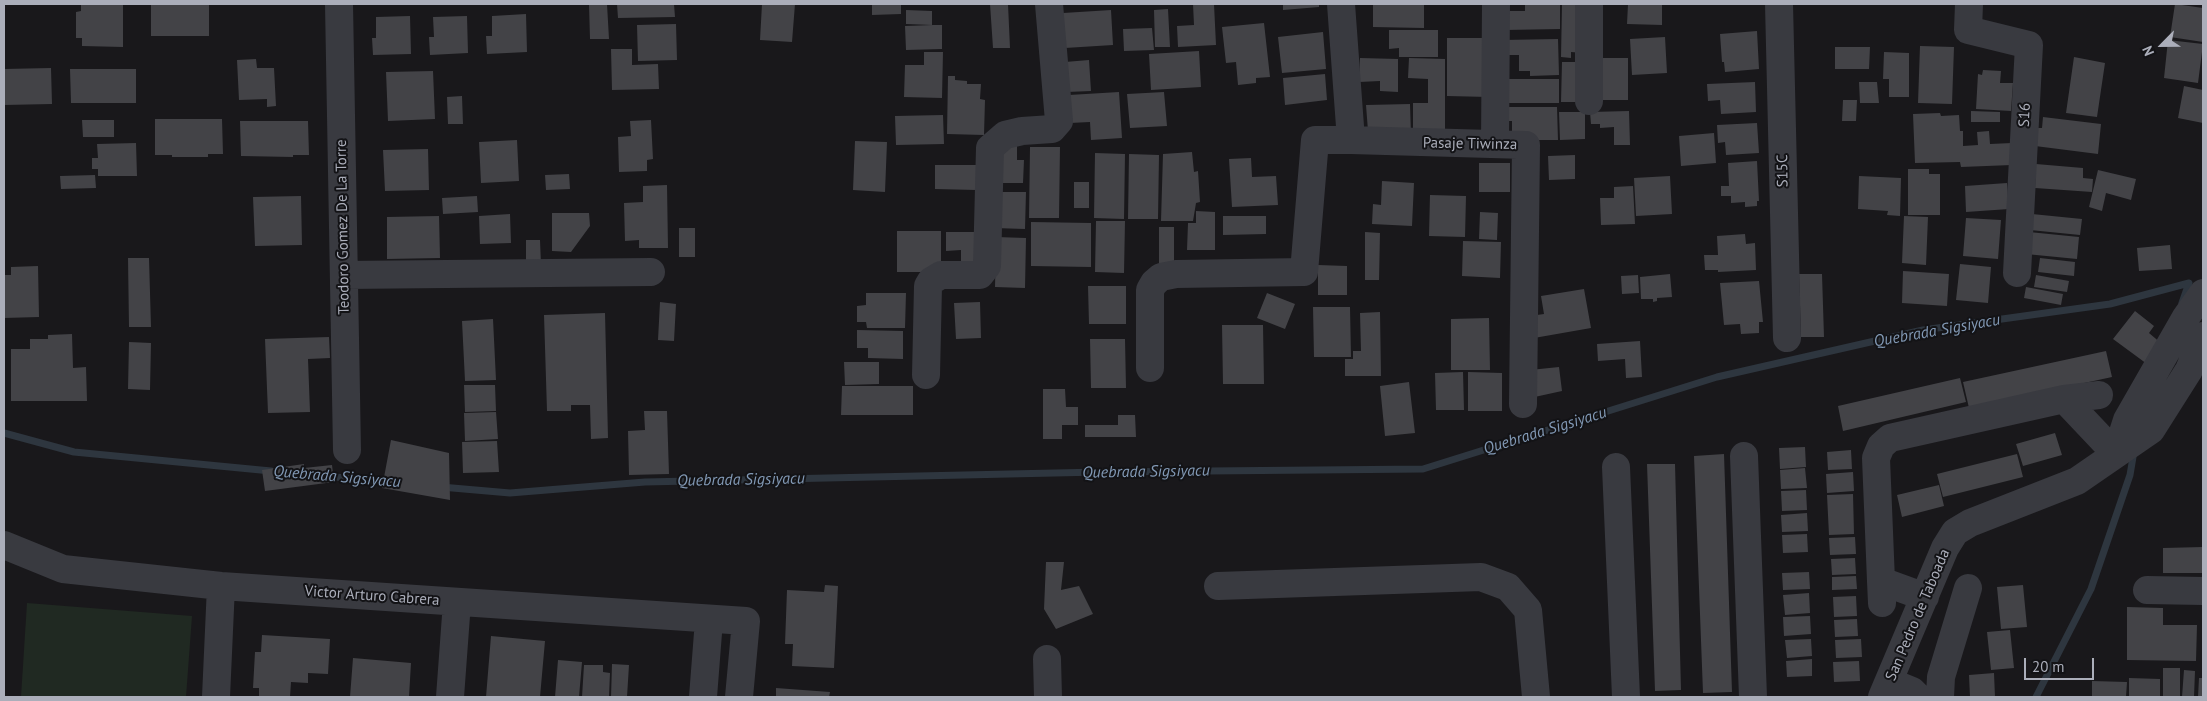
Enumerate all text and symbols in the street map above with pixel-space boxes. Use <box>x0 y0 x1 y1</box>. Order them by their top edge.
north arrow <box>2137 20 2187 70</box>
text: N <box>2138 43 2158 59</box>
street label: S16 <box>2015 102 2035 128</box>
street label: Pasaje Tiwinza <box>1423 134 1517 154</box>
street label: Teodoro Gomez De La Torre <box>332 139 354 315</box>
street label: S15C <box>1774 154 1792 188</box>
water label: Quebrada Sigsiyacu <box>1872 310 2002 352</box>
water label: Quebrada Sigsiyacu <box>1481 403 1609 459</box>
water label: Quebrada Sigsiyacu <box>1082 461 1210 483</box>
water label: Quebrada Sigsiyacu <box>273 462 401 492</box>
water label: Quebrada Sigsiyacu <box>677 469 805 491</box>
street label: San Pedro de Taboada <box>1882 546 1954 684</box>
street label: Victor Arturo Cabrera <box>304 582 440 610</box>
scale bar <box>2027 648 2097 680</box>
text: 20 m <box>2032 657 2065 676</box>

